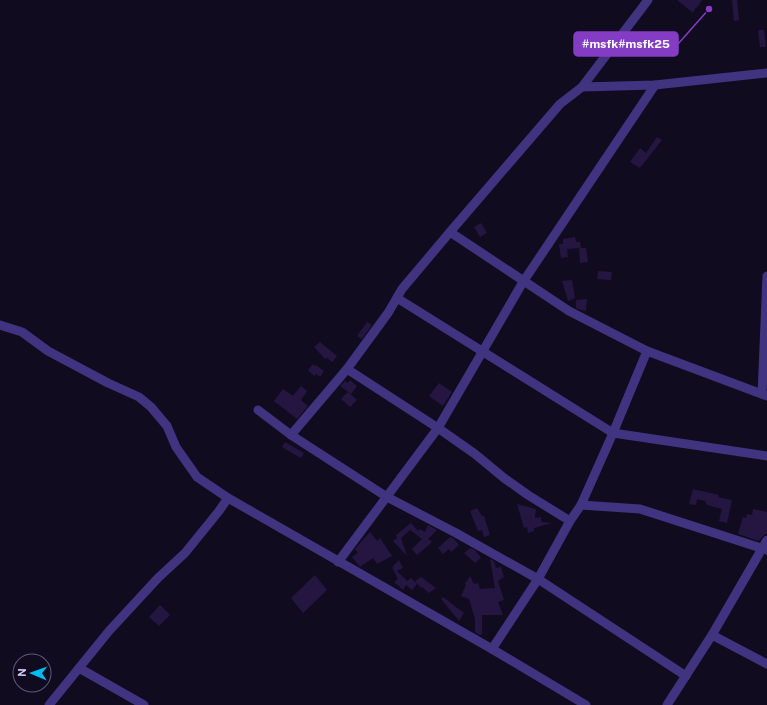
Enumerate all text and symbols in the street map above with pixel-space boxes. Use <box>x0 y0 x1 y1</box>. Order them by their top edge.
callout: #msfk#msfk25 <box>574 32 678 56</box>
text: #msfk#msfk25 <box>582 37 670 51</box>
north arrow <box>12 653 52 693</box>
text: N <box>16 668 28 677</box>

